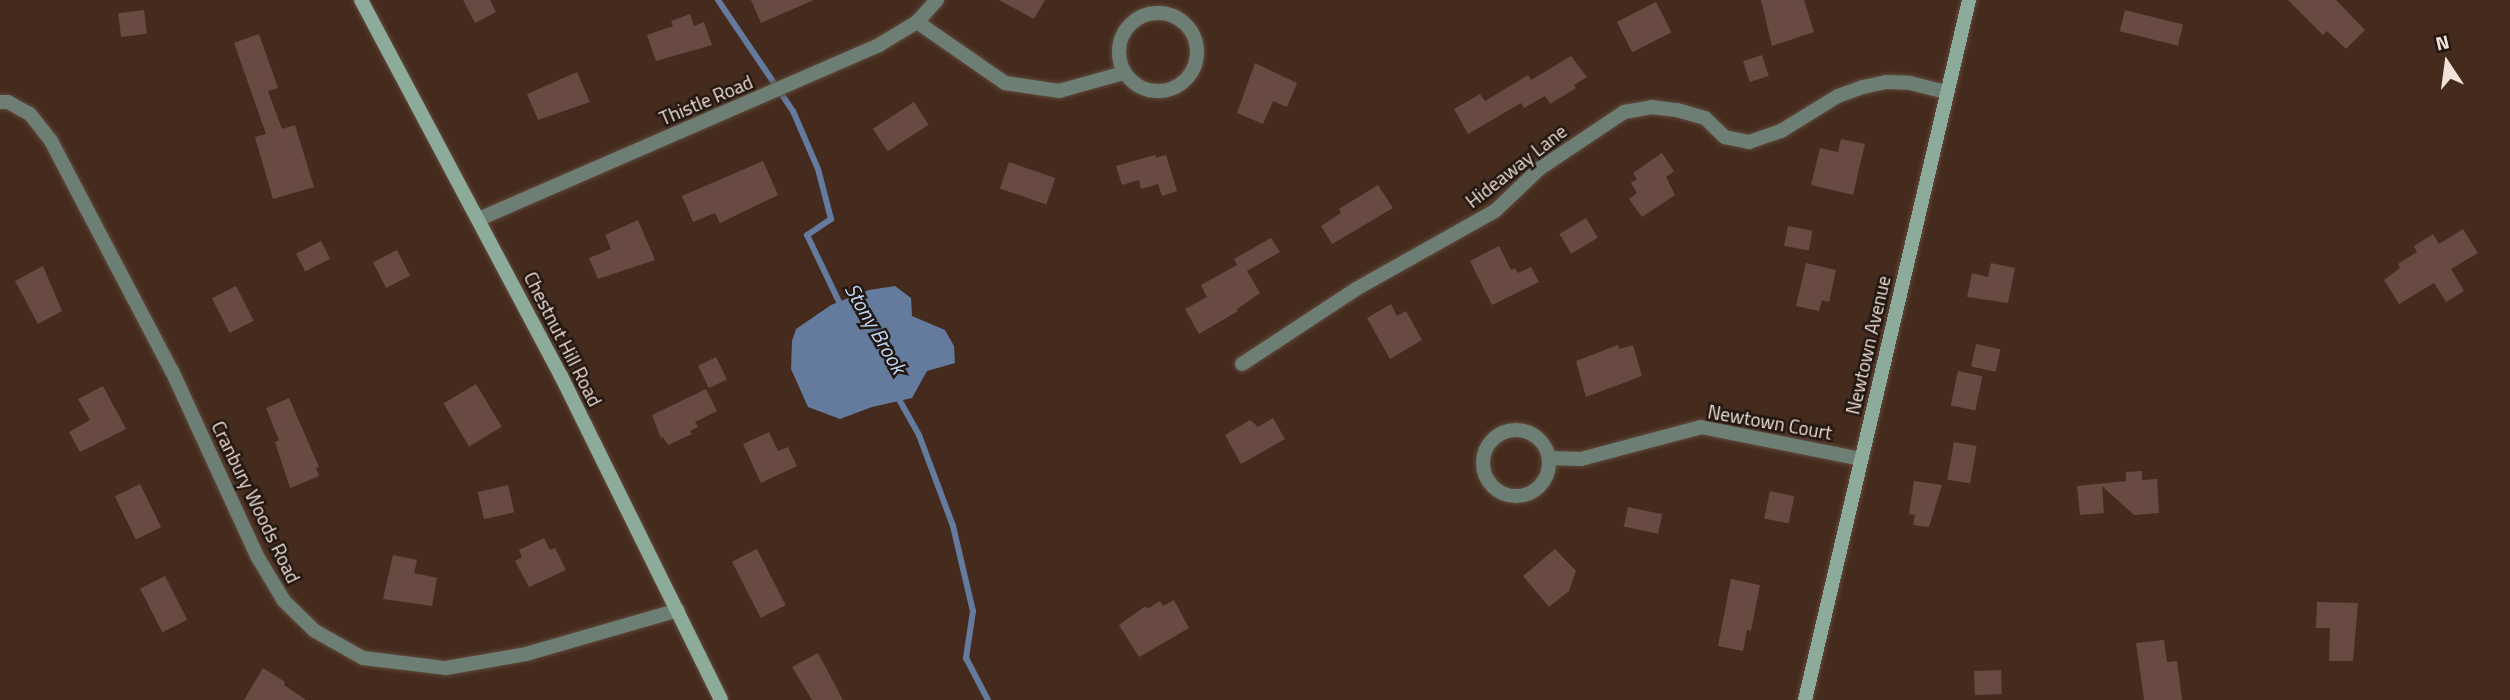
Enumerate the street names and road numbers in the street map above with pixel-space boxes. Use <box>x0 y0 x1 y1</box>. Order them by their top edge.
street label: Thistle Road <box>656 70 756 130</box>
street label: Hideaway Lane <box>1461 120 1571 212</box>
street label: Chestnut Hill Road <box>519 268 607 410</box>
street label: Newtown Avenue <box>1841 273 1895 417</box>
street label: Newtown Court <box>1706 400 1834 444</box>
street label: Cranbury Woods Road <box>207 417 305 587</box>

